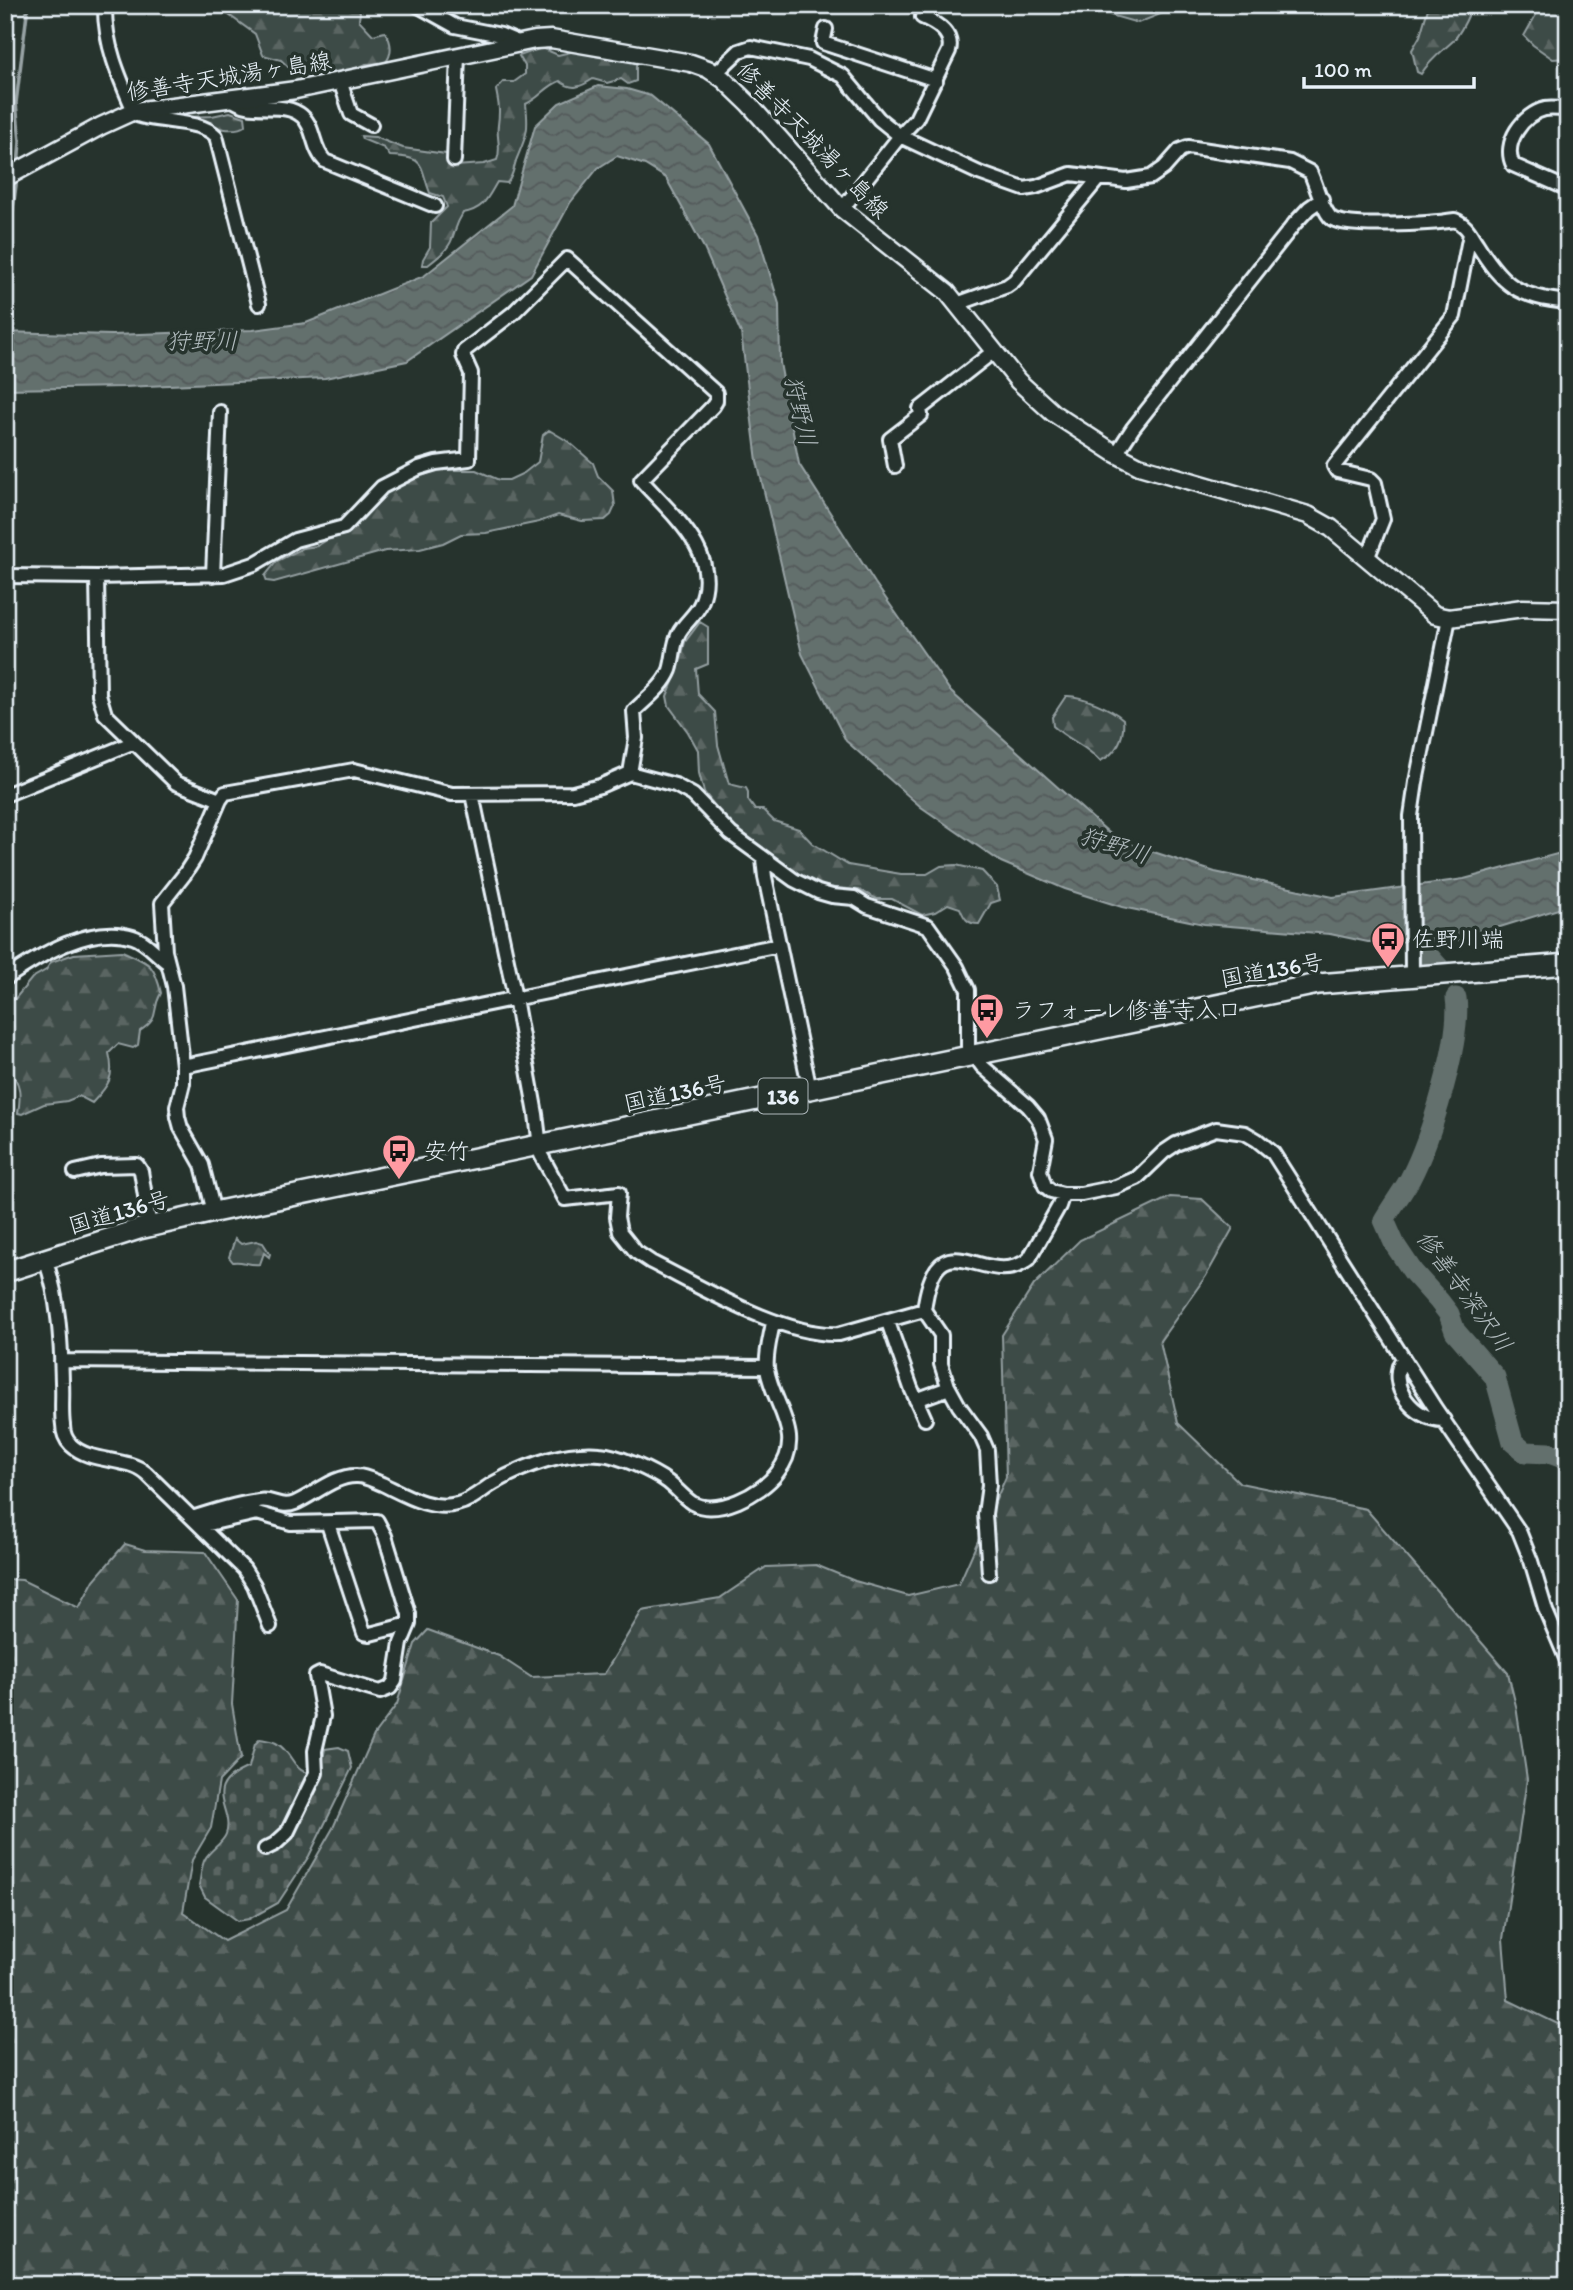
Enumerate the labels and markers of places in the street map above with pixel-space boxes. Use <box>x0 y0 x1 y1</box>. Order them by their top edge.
bus stop icon: 佐野川端 <box>1369 920 1407 969</box>
place label: 佐野川端 <box>1412 925 1504 953</box>
bus stop icon: ラフォーレ修善寺入口 <box>968 991 1006 1040</box>
place label: ラフォーレ修善寺入口 <box>1012 996 1241 1024</box>
bus stop icon: 安竹 <box>380 1132 418 1181</box>
place label: 安竹 <box>424 1137 470 1165</box>

